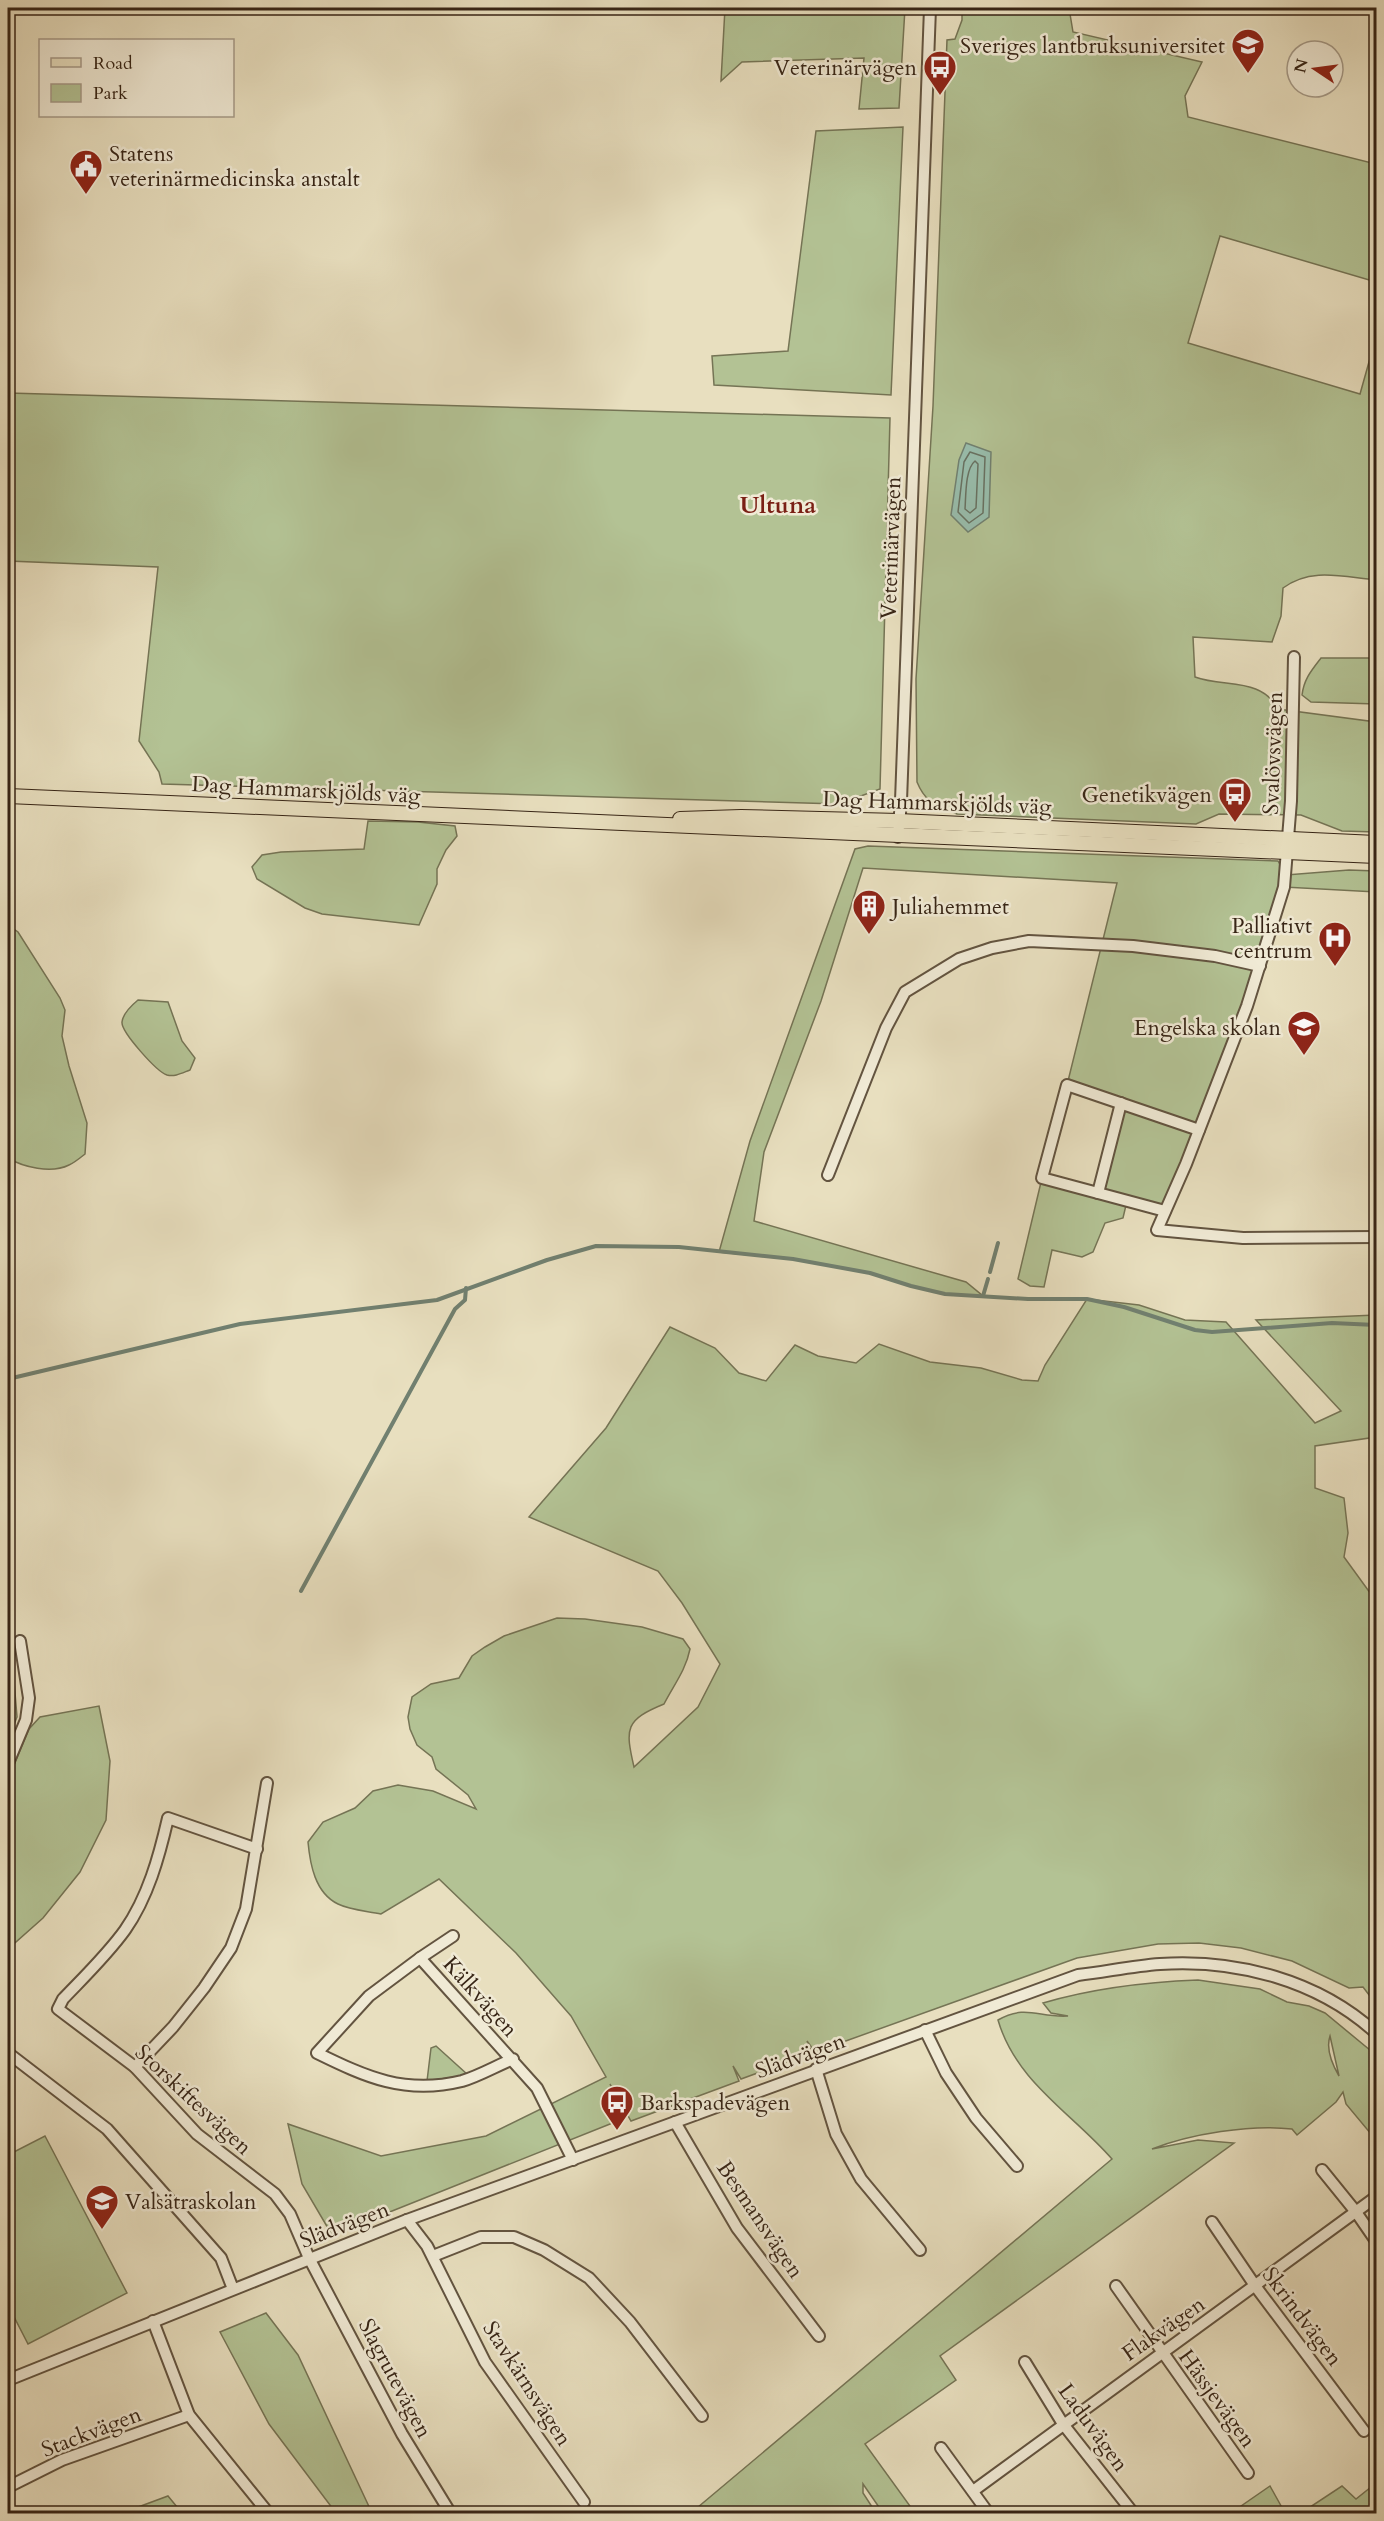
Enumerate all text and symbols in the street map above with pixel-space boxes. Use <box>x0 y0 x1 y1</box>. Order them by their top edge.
school or university icon: Sveriges lantbruksuniversitet <box>1230 27 1266 74</box>
place label: Sveriges lantbruksuniversitet <box>960 31 1225 61</box>
legend <box>39 39 234 117</box>
north arrow <box>1285 39 1345 99</box>
bus stop icon: Veterinärvägen <box>922 49 958 96</box>
text: Road <box>93 51 133 76</box>
place label: Veterinärvägen <box>774 53 917 83</box>
text: N <box>1289 57 1314 75</box>
text: Park <box>93 81 128 106</box>
place label: Statens veterinärmedicinska anstalt <box>109 139 360 194</box>
public building icon: Statens veterinärmedicinska anstalt <box>68 148 104 195</box>
street label: Veterinärvägen <box>874 475 909 620</box>
district label: Ultuna <box>740 489 816 522</box>
street label: Svalövsvägen <box>1256 690 1290 815</box>
street label: Dag Hammarskjölds väg <box>191 769 422 811</box>
bus stop icon: Genetikvägen <box>1217 776 1253 823</box>
place label: Genetikvägen <box>1082 780 1212 810</box>
street label: Dag Hammarskjölds väg <box>822 784 1053 822</box>
building icon: Juliahemmet <box>851 888 887 935</box>
place label: Juliahemmet <box>889 892 1009 922</box>
place label: Palliativt centrum <box>1231 911 1312 966</box>
hospital icon: Palliativt centrum <box>1317 920 1353 967</box>
school or university icon: Engelska skolan <box>1286 1009 1322 1056</box>
place label: Engelska skolan <box>1134 1013 1281 1043</box>
street label: Kälkvägen <box>436 1950 525 2044</box>
street label: Slädvägen <box>751 2026 850 2086</box>
street label: Storskiftesvägen <box>128 2038 259 2162</box>
bus stop icon: Barkspadevägen <box>599 2084 635 2131</box>
place label: Barkspadevägen <box>640 2088 791 2118</box>
street label: Besmansvägen <box>710 2155 811 2285</box>
school or university icon: Valsätraskolan <box>84 2183 120 2230</box>
place label: Valsätraskolan <box>125 2187 257 2217</box>
street label: Slädvägen <box>295 2194 394 2256</box>
street label: Skrindvägen <box>1255 2261 1350 2373</box>
street label: Flakvägen <box>1116 2289 1212 2368</box>
street label: Slagrutevägen <box>351 2314 439 2444</box>
street label: Stavkärnsvägen <box>475 2315 579 2452</box>
street label: Hässjevägen <box>1171 2343 1263 2454</box>
street label: Laduvägen <box>1051 2377 1136 2478</box>
street label: Stackvägen <box>37 2399 146 2465</box>

